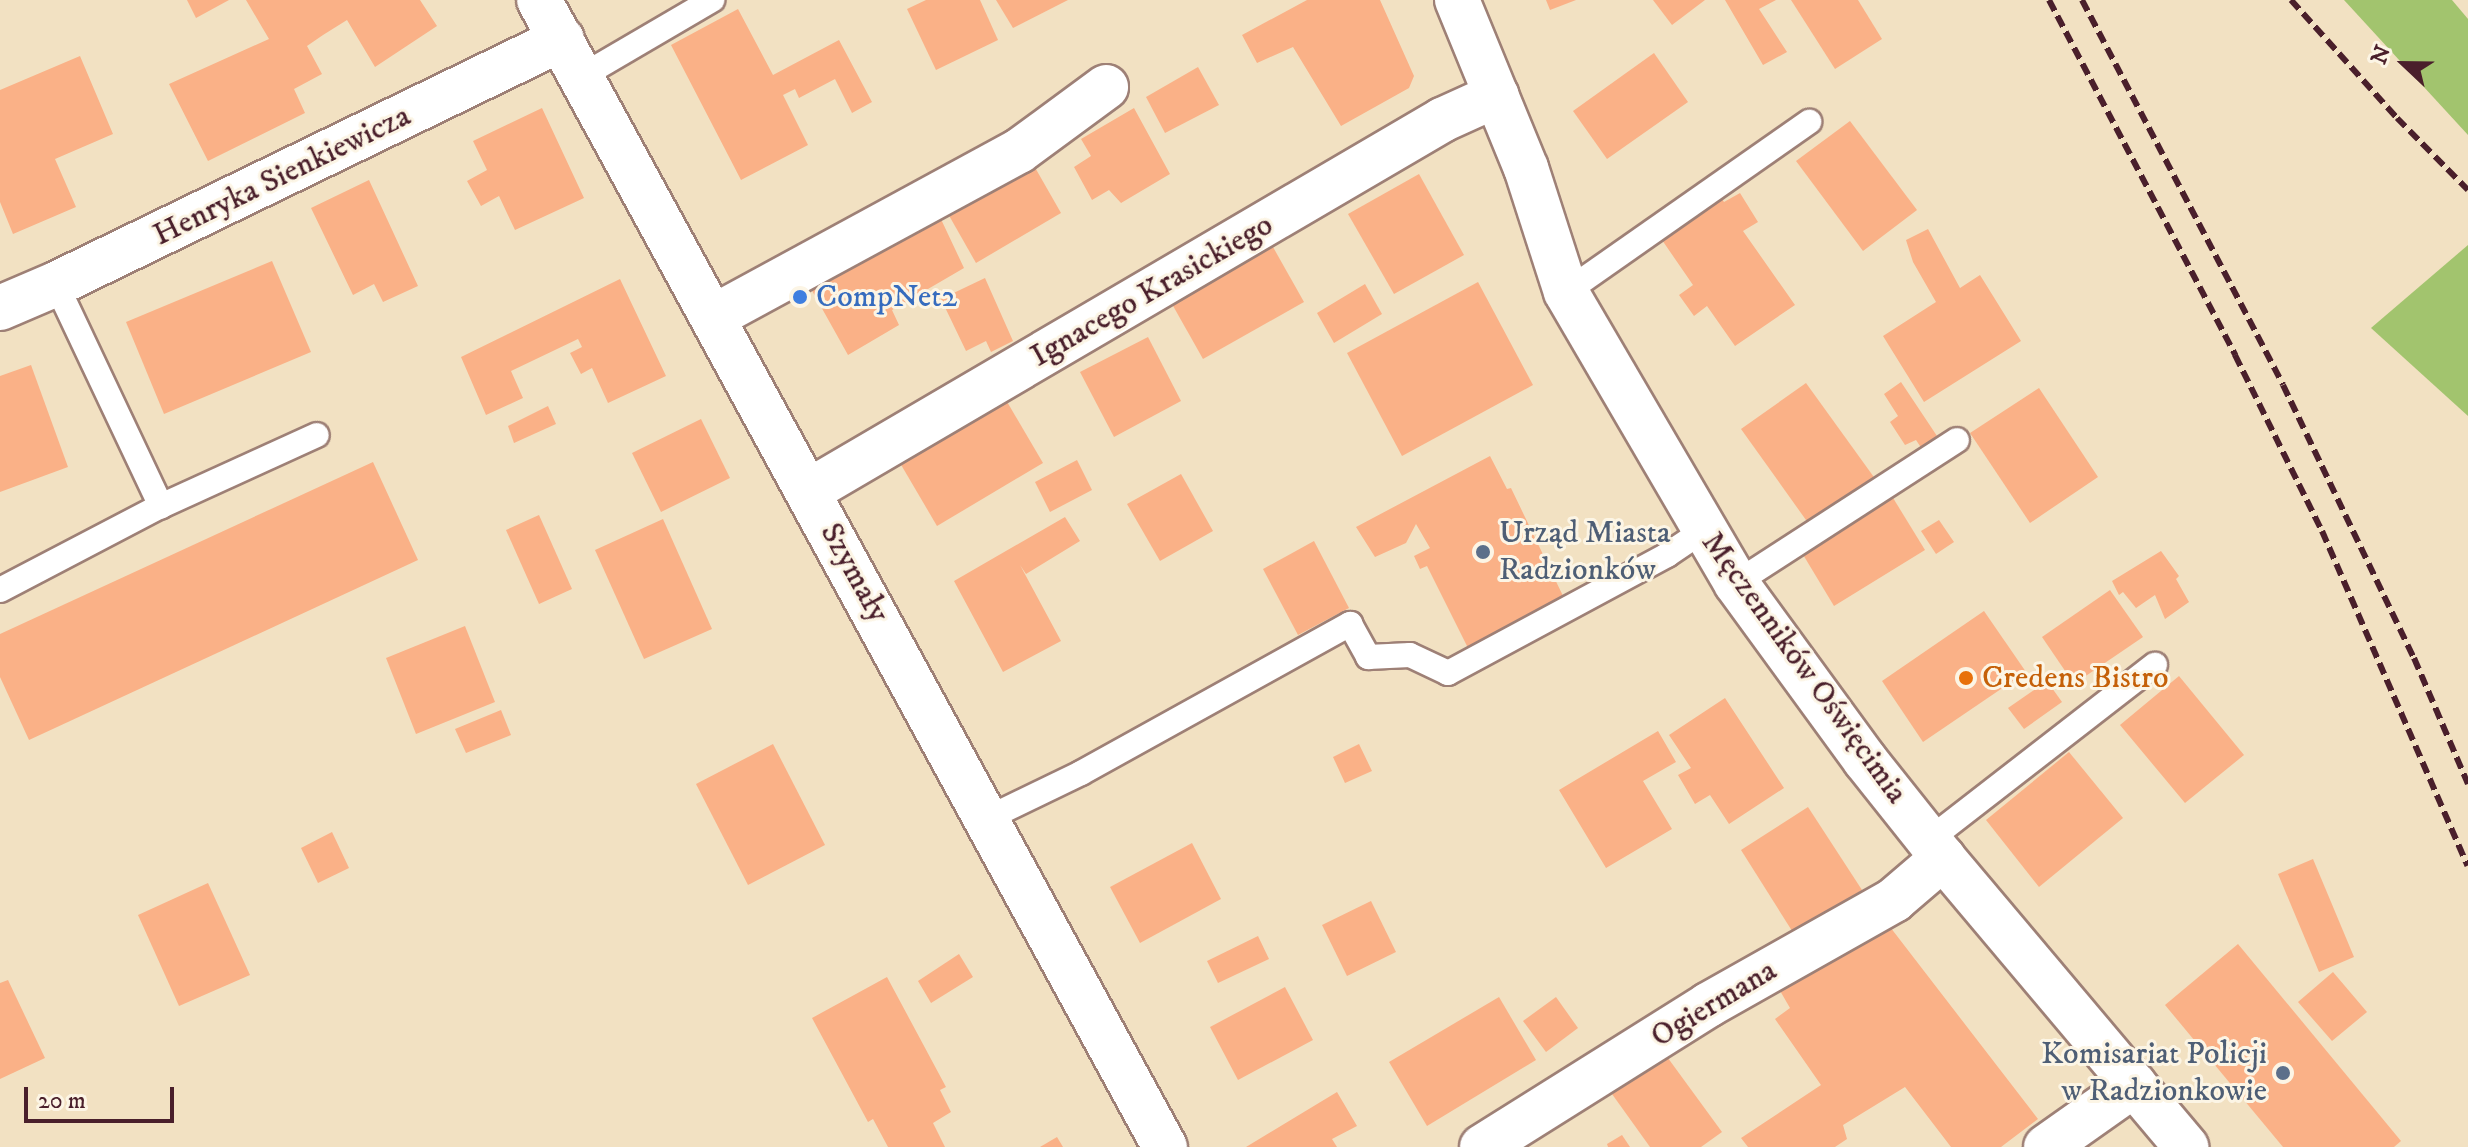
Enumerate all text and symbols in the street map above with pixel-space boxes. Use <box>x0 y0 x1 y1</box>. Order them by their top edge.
north arrow <box>2364 24 2444 104</box>
text: N <box>2365 41 2397 68</box>
street label: Henryka Sienkiewicza <box>147 97 417 255</box>
street label: Ignacego Krasickiego <box>1024 206 1280 376</box>
place label: CompNet2 <box>816 278 957 316</box>
marker: CompNet2 <box>791 288 809 306</box>
place label: Urząd Miasta Radzionków <box>1499 515 1671 590</box>
street label: Szymały <box>811 517 897 629</box>
street label: Męczenników Oświęcimia <box>1693 525 1915 811</box>
marker: Urząd Miasta Radzionków <box>1474 543 1492 561</box>
place label: Credens Bistro <box>1982 659 2168 697</box>
marker: Credens Bistro <box>1957 669 1975 687</box>
street label: Ogiermana <box>1644 952 1784 1056</box>
place label: Komisariat Policji w Radzionkowie <box>2041 1036 2267 1111</box>
marker: Komisariat Policji w Radzionkowie <box>2274 1064 2292 1082</box>
scale bar <box>28 1071 178 1121</box>
text: 20 m <box>38 1086 86 1116</box>

